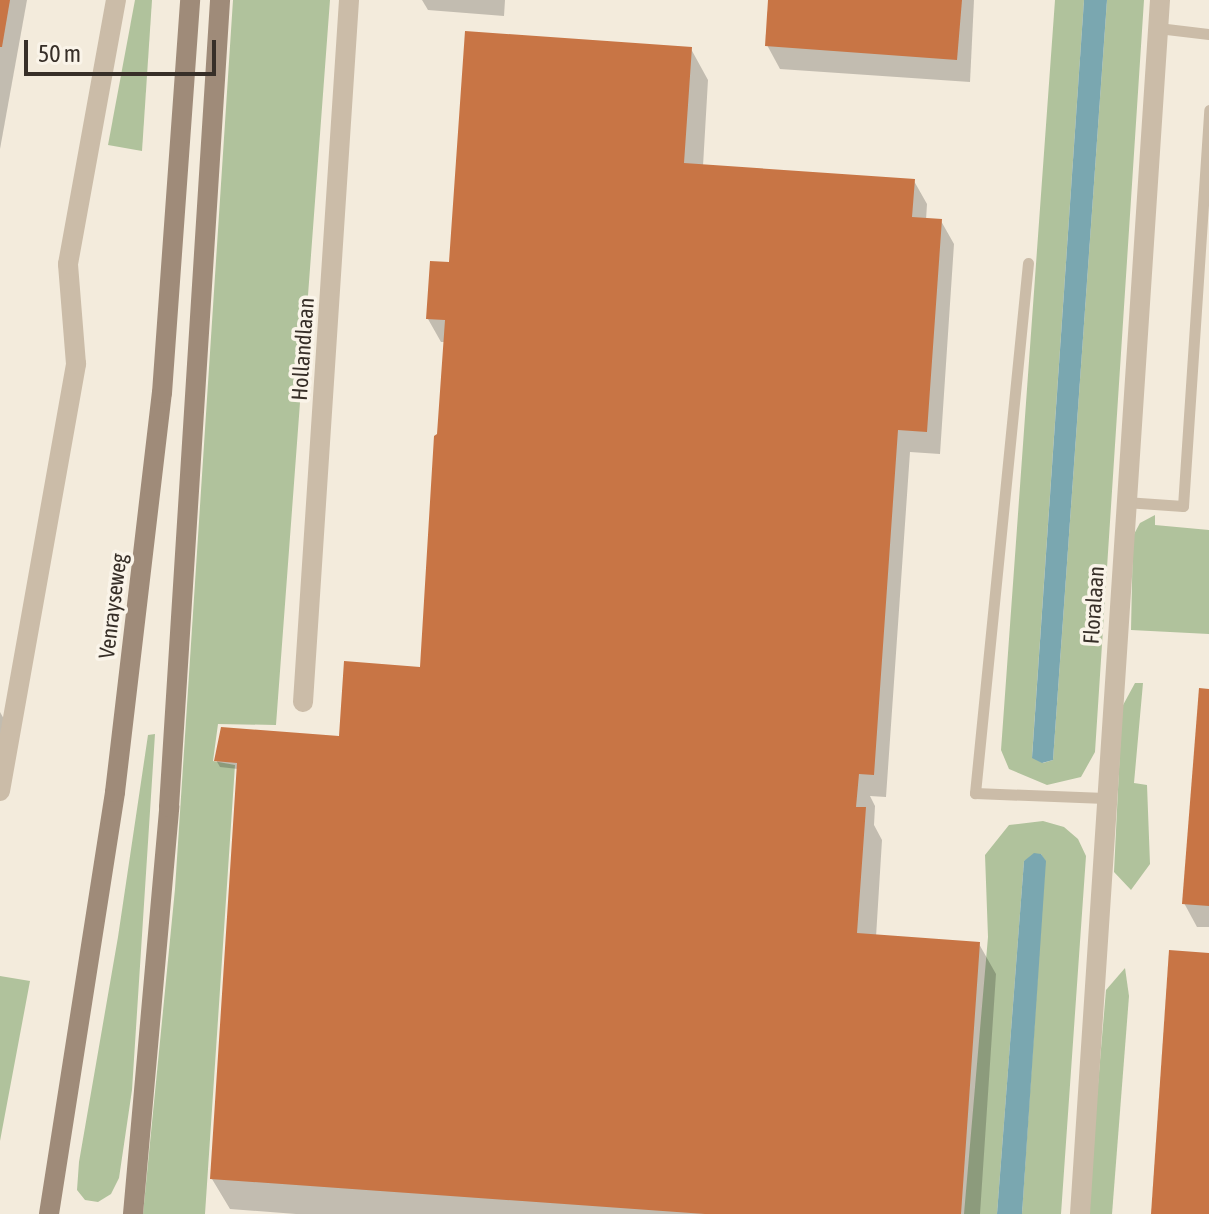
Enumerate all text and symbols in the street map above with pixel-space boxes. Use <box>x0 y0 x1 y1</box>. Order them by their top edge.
scale bar <box>28 24 220 74</box>
text: 50 m <box>38 40 81 67</box>
street label: Hollandlaan <box>286 297 320 401</box>
street label: Venrayseweg <box>93 552 133 660</box>
street label: Floralaan <box>1078 565 1110 645</box>

